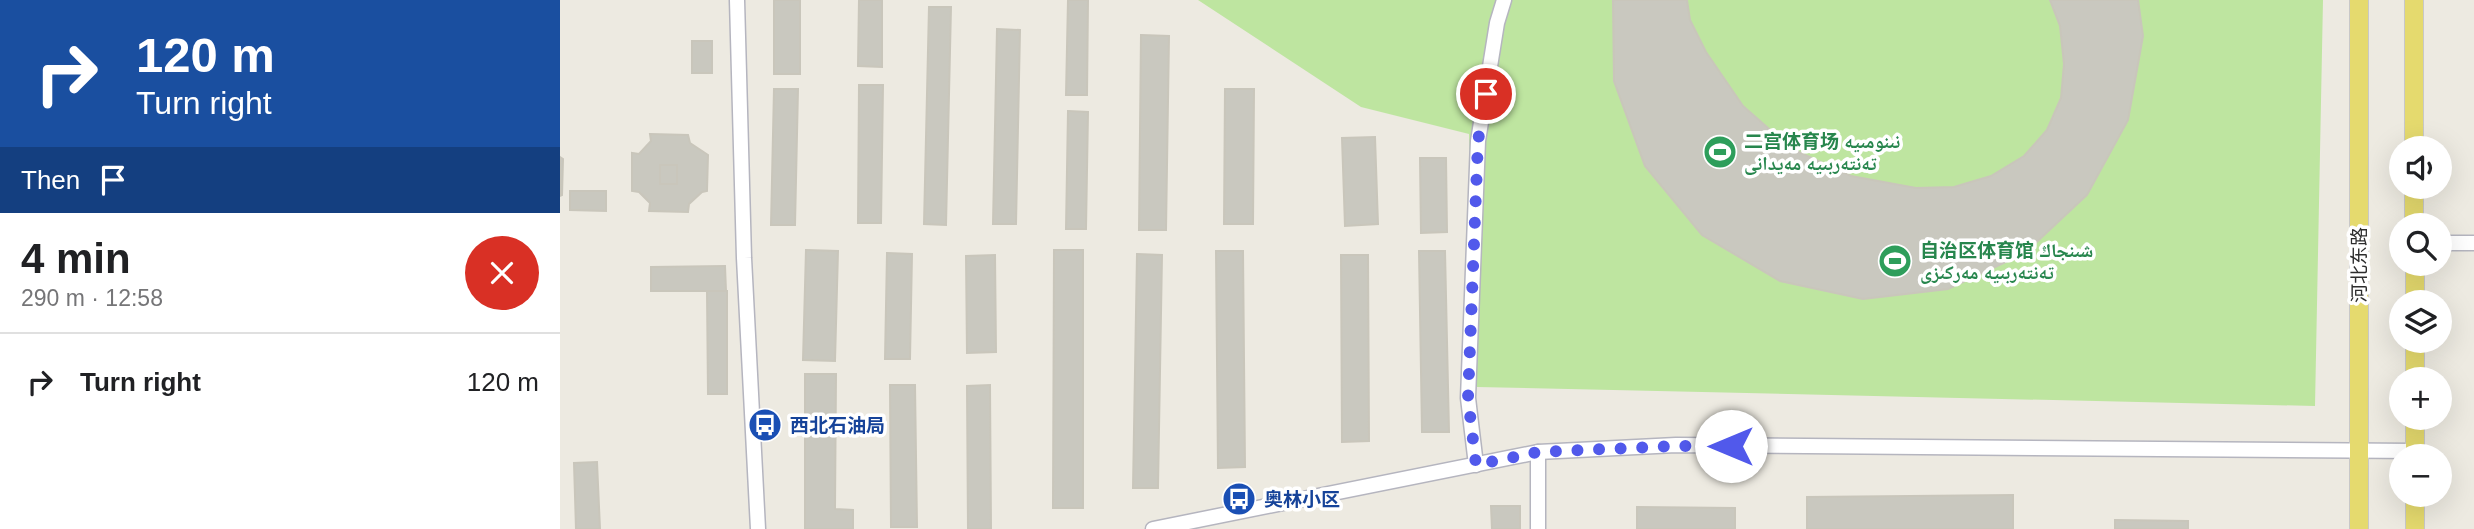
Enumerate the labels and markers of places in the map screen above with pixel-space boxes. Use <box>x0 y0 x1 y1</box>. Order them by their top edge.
pin <box>1456 64 1516 124</box>
place label: 二宫体育场 نىنومىيە تەنتەربىيە مەيدانى <box>1744 131 1900 175</box>
sports icon: 二宫体育场 نىنومىيە تەنتەربىيە مەيدانى <box>1701 133 1739 171</box>
place label: 自治区体育馆 شىنجاڭ تەنتەربىيە مەركىزى <box>1920 240 2093 284</box>
sports icon: 自治区体育馆 شىنجاڭ تەنتەربىيە مەركىزى <box>1876 242 1914 280</box>
bus stop icon: 西北石油局 <box>746 406 784 444</box>
place label: 西北石油局 <box>790 415 885 436</box>
bus stop icon: 奥林小区 <box>1220 480 1258 518</box>
place label: 奥林小区 <box>1264 489 1340 510</box>

